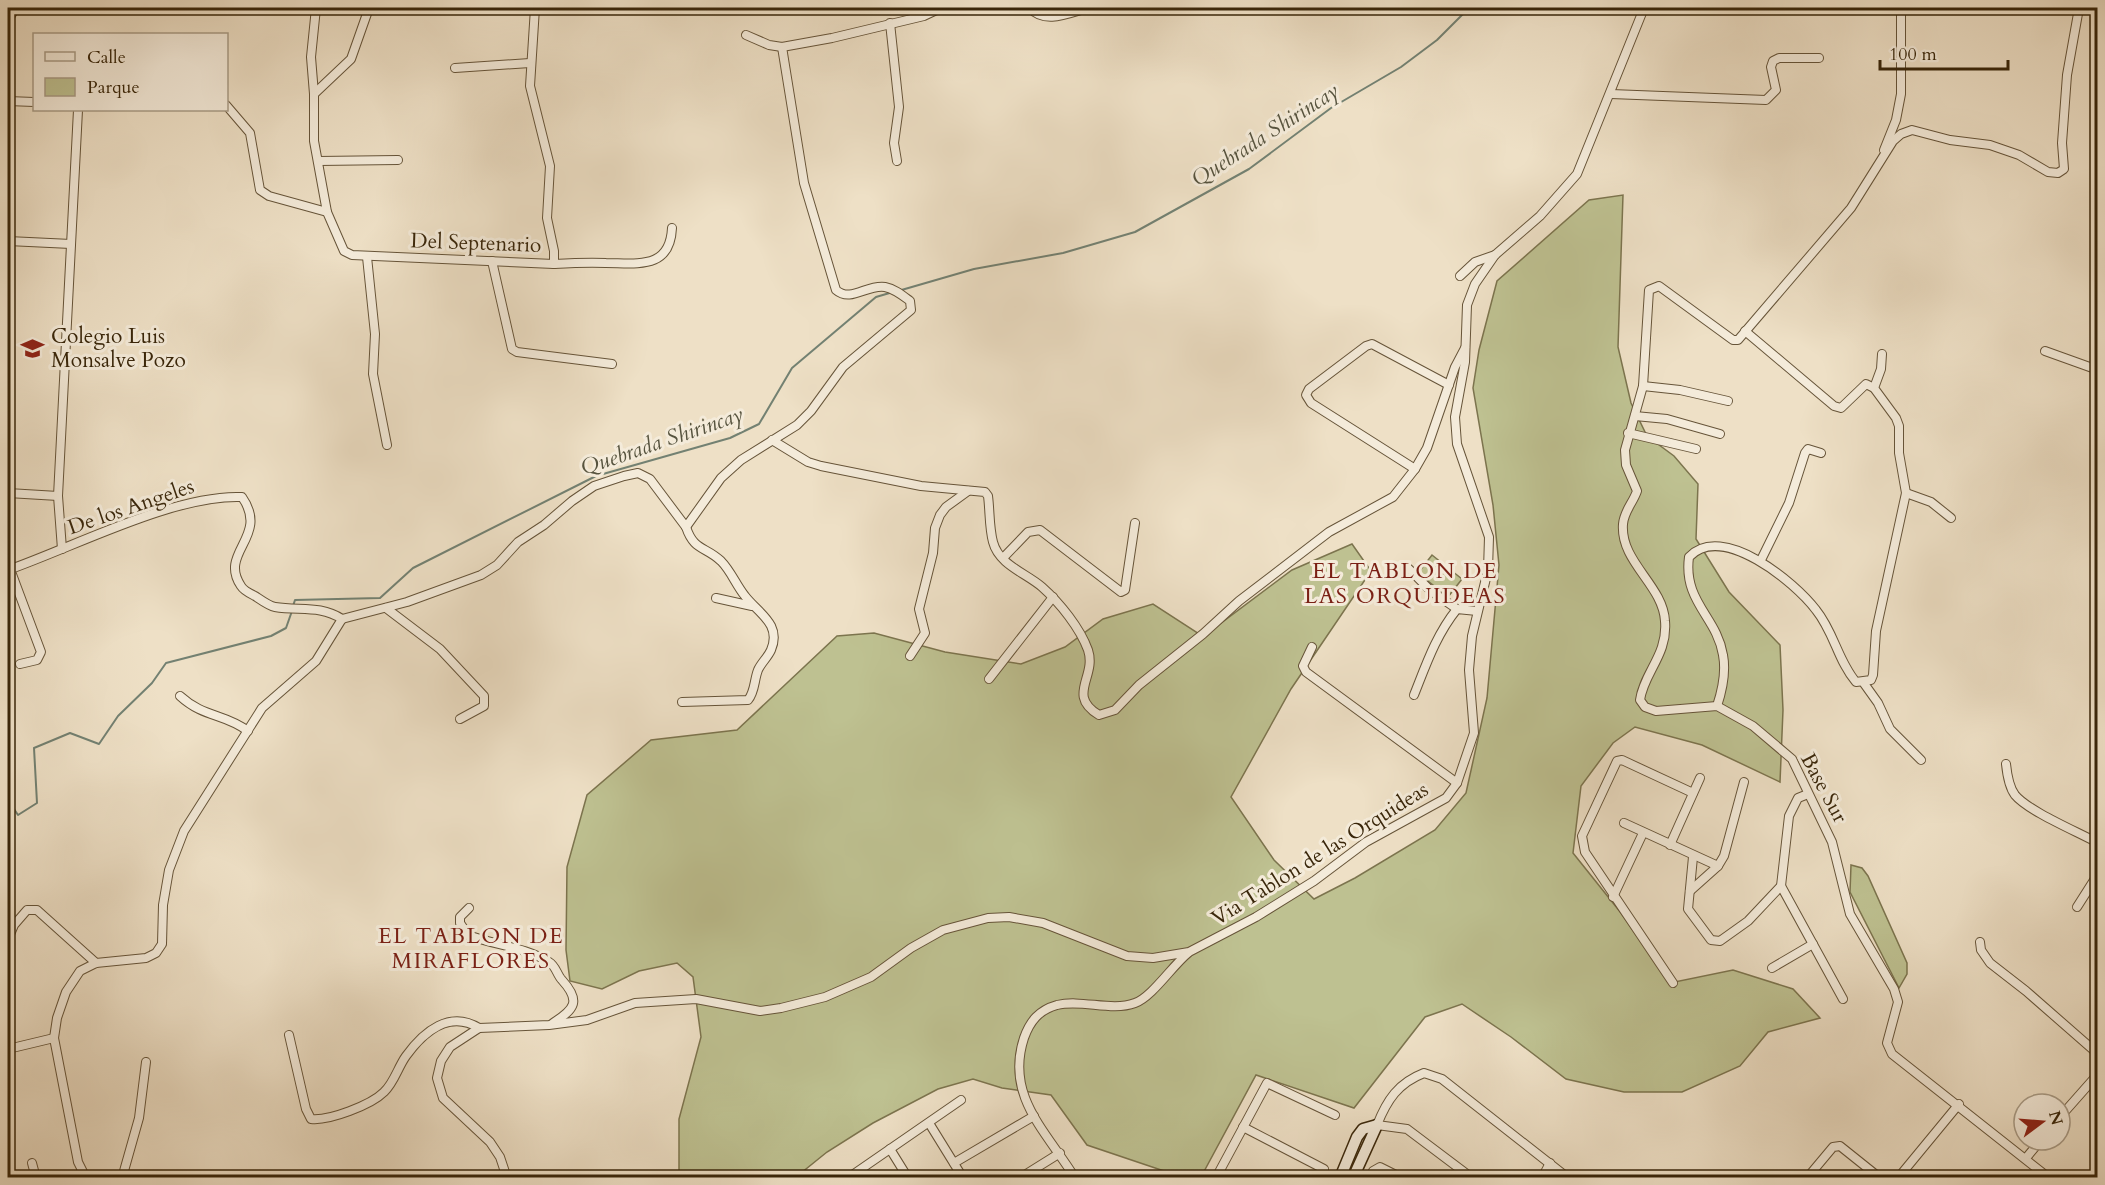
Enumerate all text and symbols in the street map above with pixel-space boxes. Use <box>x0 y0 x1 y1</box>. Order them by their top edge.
legend <box>33 33 228 111</box>
scale bar <box>1880 33 2008 71</box>
text: 100 m <box>1889 42 1937 67</box>
text: Calle <box>87 45 126 70</box>
text: Parque <box>87 75 140 100</box>
water label: Quebrada Shirincay <box>1185 76 1345 194</box>
street label: Del Septenario <box>410 226 542 260</box>
place label: Colegio Luis Monsalve Pozo <box>51 322 186 375</box>
school or university icon: Colegio Luis Monsalve Pozo <box>20 335 46 361</box>
water label: Quebrada Shirincay <box>577 399 748 483</box>
street label: De los Angeles <box>64 472 198 542</box>
district label: EL TABLON DE LAS ORQUIDEAS <box>1304 556 1506 611</box>
street label: Base Sur <box>1794 748 1855 828</box>
street label: Via Tablon de las Orquideas <box>1206 775 1434 933</box>
district label: EL TABLON DE MIRAFLORES <box>378 921 564 976</box>
north arrow <box>2012 1092 2072 1152</box>
text: N <box>2043 1108 2068 1128</box>

